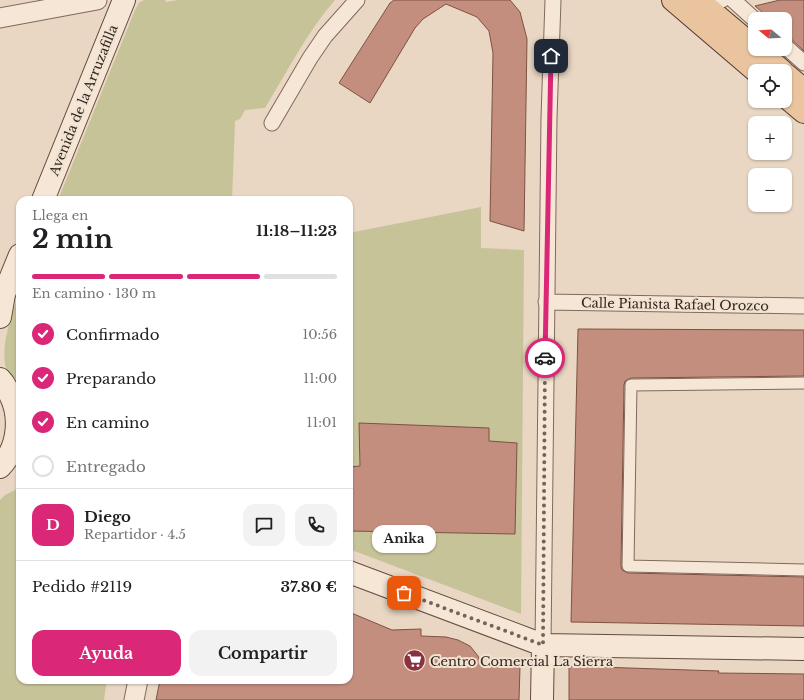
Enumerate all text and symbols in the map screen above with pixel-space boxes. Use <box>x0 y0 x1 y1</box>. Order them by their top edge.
north arrow <box>748 12 792 56</box>
map controls <box>748 12 792 212</box>
street label: Avenida de la Arruzafilla <box>45 21 122 179</box>
pin <box>534 39 568 73</box>
icon: home <box>540 45 562 67</box>
button: locate <box>748 64 792 108</box>
button: + <box>748 116 792 160</box>
button: − <box>748 168 792 212</box>
text: Llega en <box>32 207 88 224</box>
text: 11:18–11:23 <box>256 221 337 240</box>
text: 2 min <box>32 223 113 255</box>
text: En camino · 130 m <box>32 285 156 302</box>
street label: Calle Pianista Rafael Orozco <box>581 294 769 315</box>
icon: check <box>32 323 54 345</box>
text: Confirmado <box>66 325 159 344</box>
text: 10:56 <box>302 326 337 343</box>
courier <box>525 338 565 378</box>
icon: car <box>534 347 556 369</box>
icon: check <box>32 367 54 389</box>
text: Preparando <box>66 369 156 388</box>
text: 11:00 <box>303 370 337 387</box>
icon: check <box>32 411 54 433</box>
text: En camino <box>66 413 149 432</box>
text: 11:01 <box>307 414 337 431</box>
text: Entregado <box>66 457 146 476</box>
button: chat <box>243 504 285 546</box>
button: phone <box>295 504 337 546</box>
text: Diego <box>84 507 131 526</box>
text: D <box>46 515 60 534</box>
callout: Anika <box>372 525 436 553</box>
text: Repartidor · 4.5 <box>84 526 186 543</box>
text: Anika <box>384 530 424 547</box>
pin <box>387 576 421 610</box>
text: Pedido #2119 <box>32 577 132 596</box>
text: 37.80 € <box>280 577 337 596</box>
icon: bag <box>393 582 415 604</box>
button: Ayuda <box>32 630 181 676</box>
button: Compartir <box>189 630 337 676</box>
supermarket icon: Centro Comercial La Sierra <box>402 648 428 674</box>
place label: Centro Comercial La Sierra <box>430 653 614 670</box>

